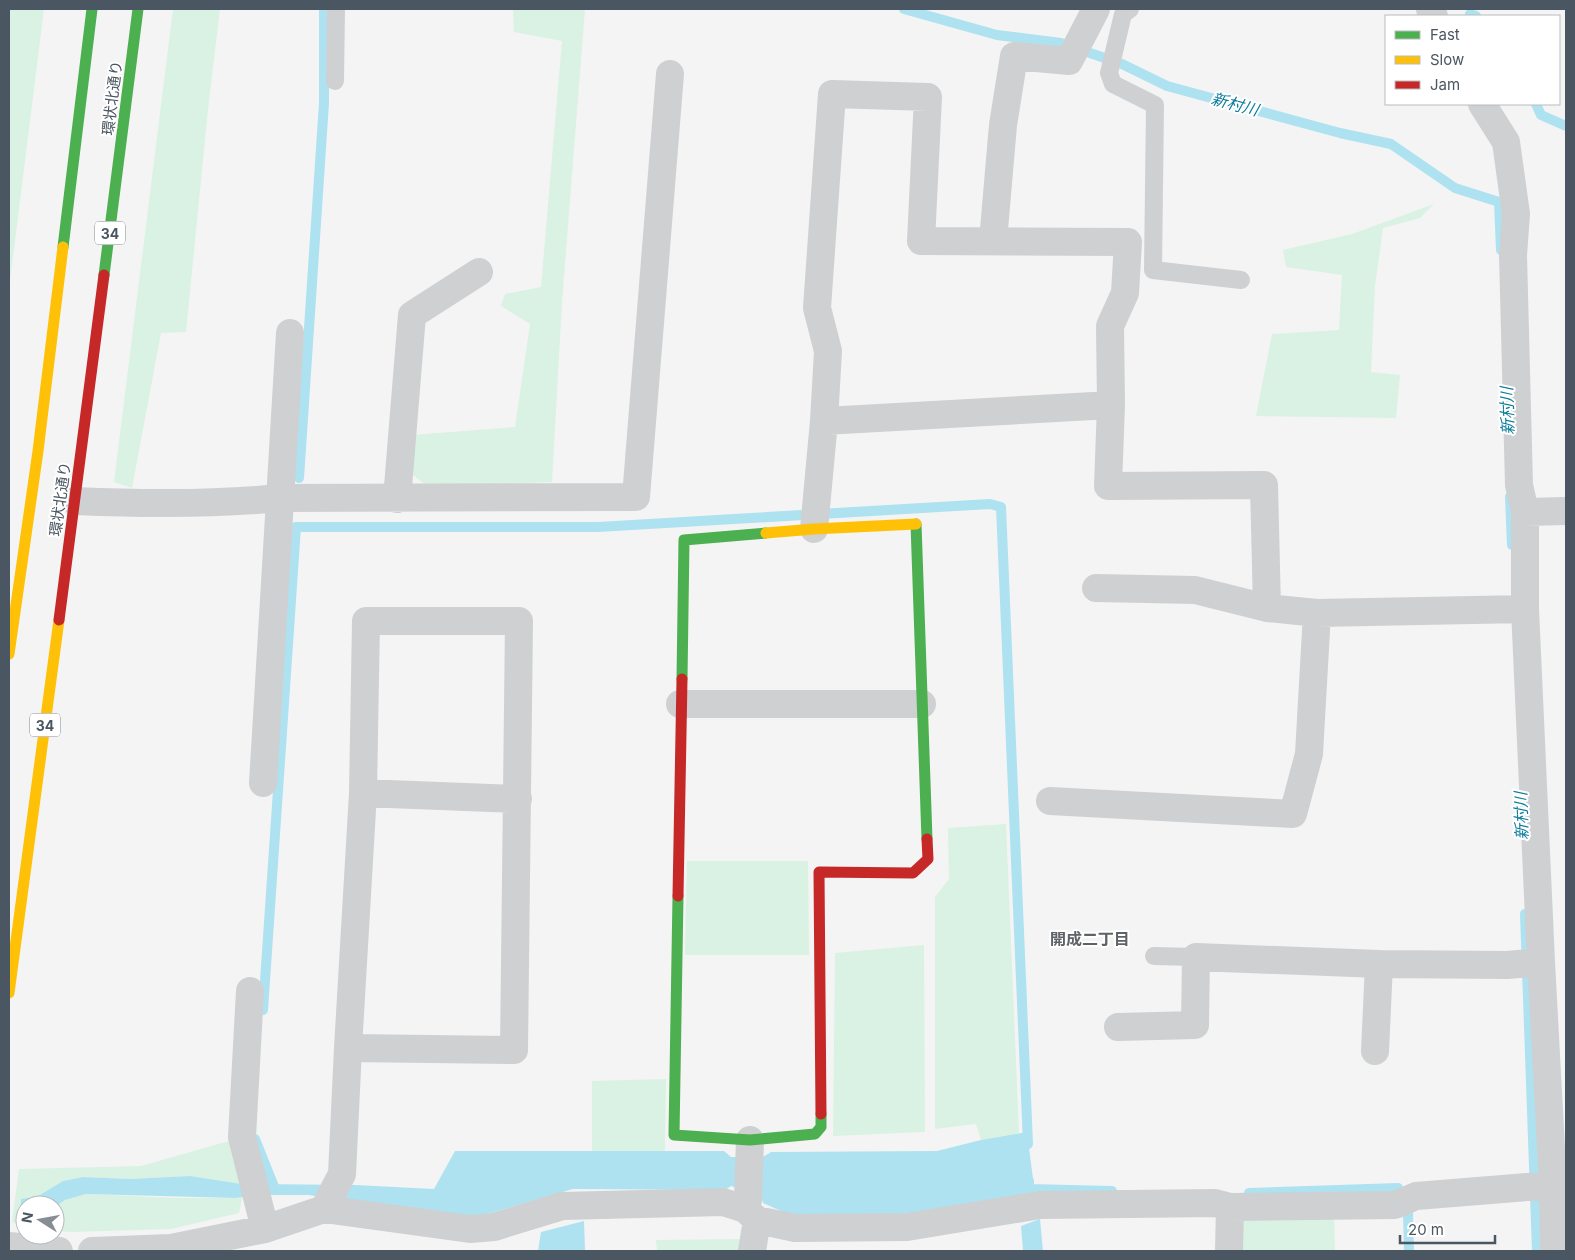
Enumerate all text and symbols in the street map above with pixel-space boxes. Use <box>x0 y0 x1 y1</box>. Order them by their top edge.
legend <box>1385 15 1560 105</box>
text: Fast <box>1430 25 1460 44</box>
text: Slow <box>1430 50 1464 69</box>
street label: 環状北通り <box>98 60 126 136</box>
text: Jam <box>1430 75 1460 94</box>
water label: 新村川 <box>1209 88 1263 120</box>
road number: 34 <box>95 222 125 244</box>
water label: 新村川 <box>1496 385 1518 435</box>
street label: 環状北通り <box>45 461 75 537</box>
road number: 34 <box>30 714 60 736</box>
water label: 新村川 <box>1510 790 1532 840</box>
district label: 開成二丁目 <box>1050 929 1130 949</box>
north arrow <box>15 1195 65 1245</box>
text: N <box>17 1211 36 1224</box>
scale bar <box>1400 1212 1495 1244</box>
text: 20 m <box>1408 1220 1444 1239</box>

